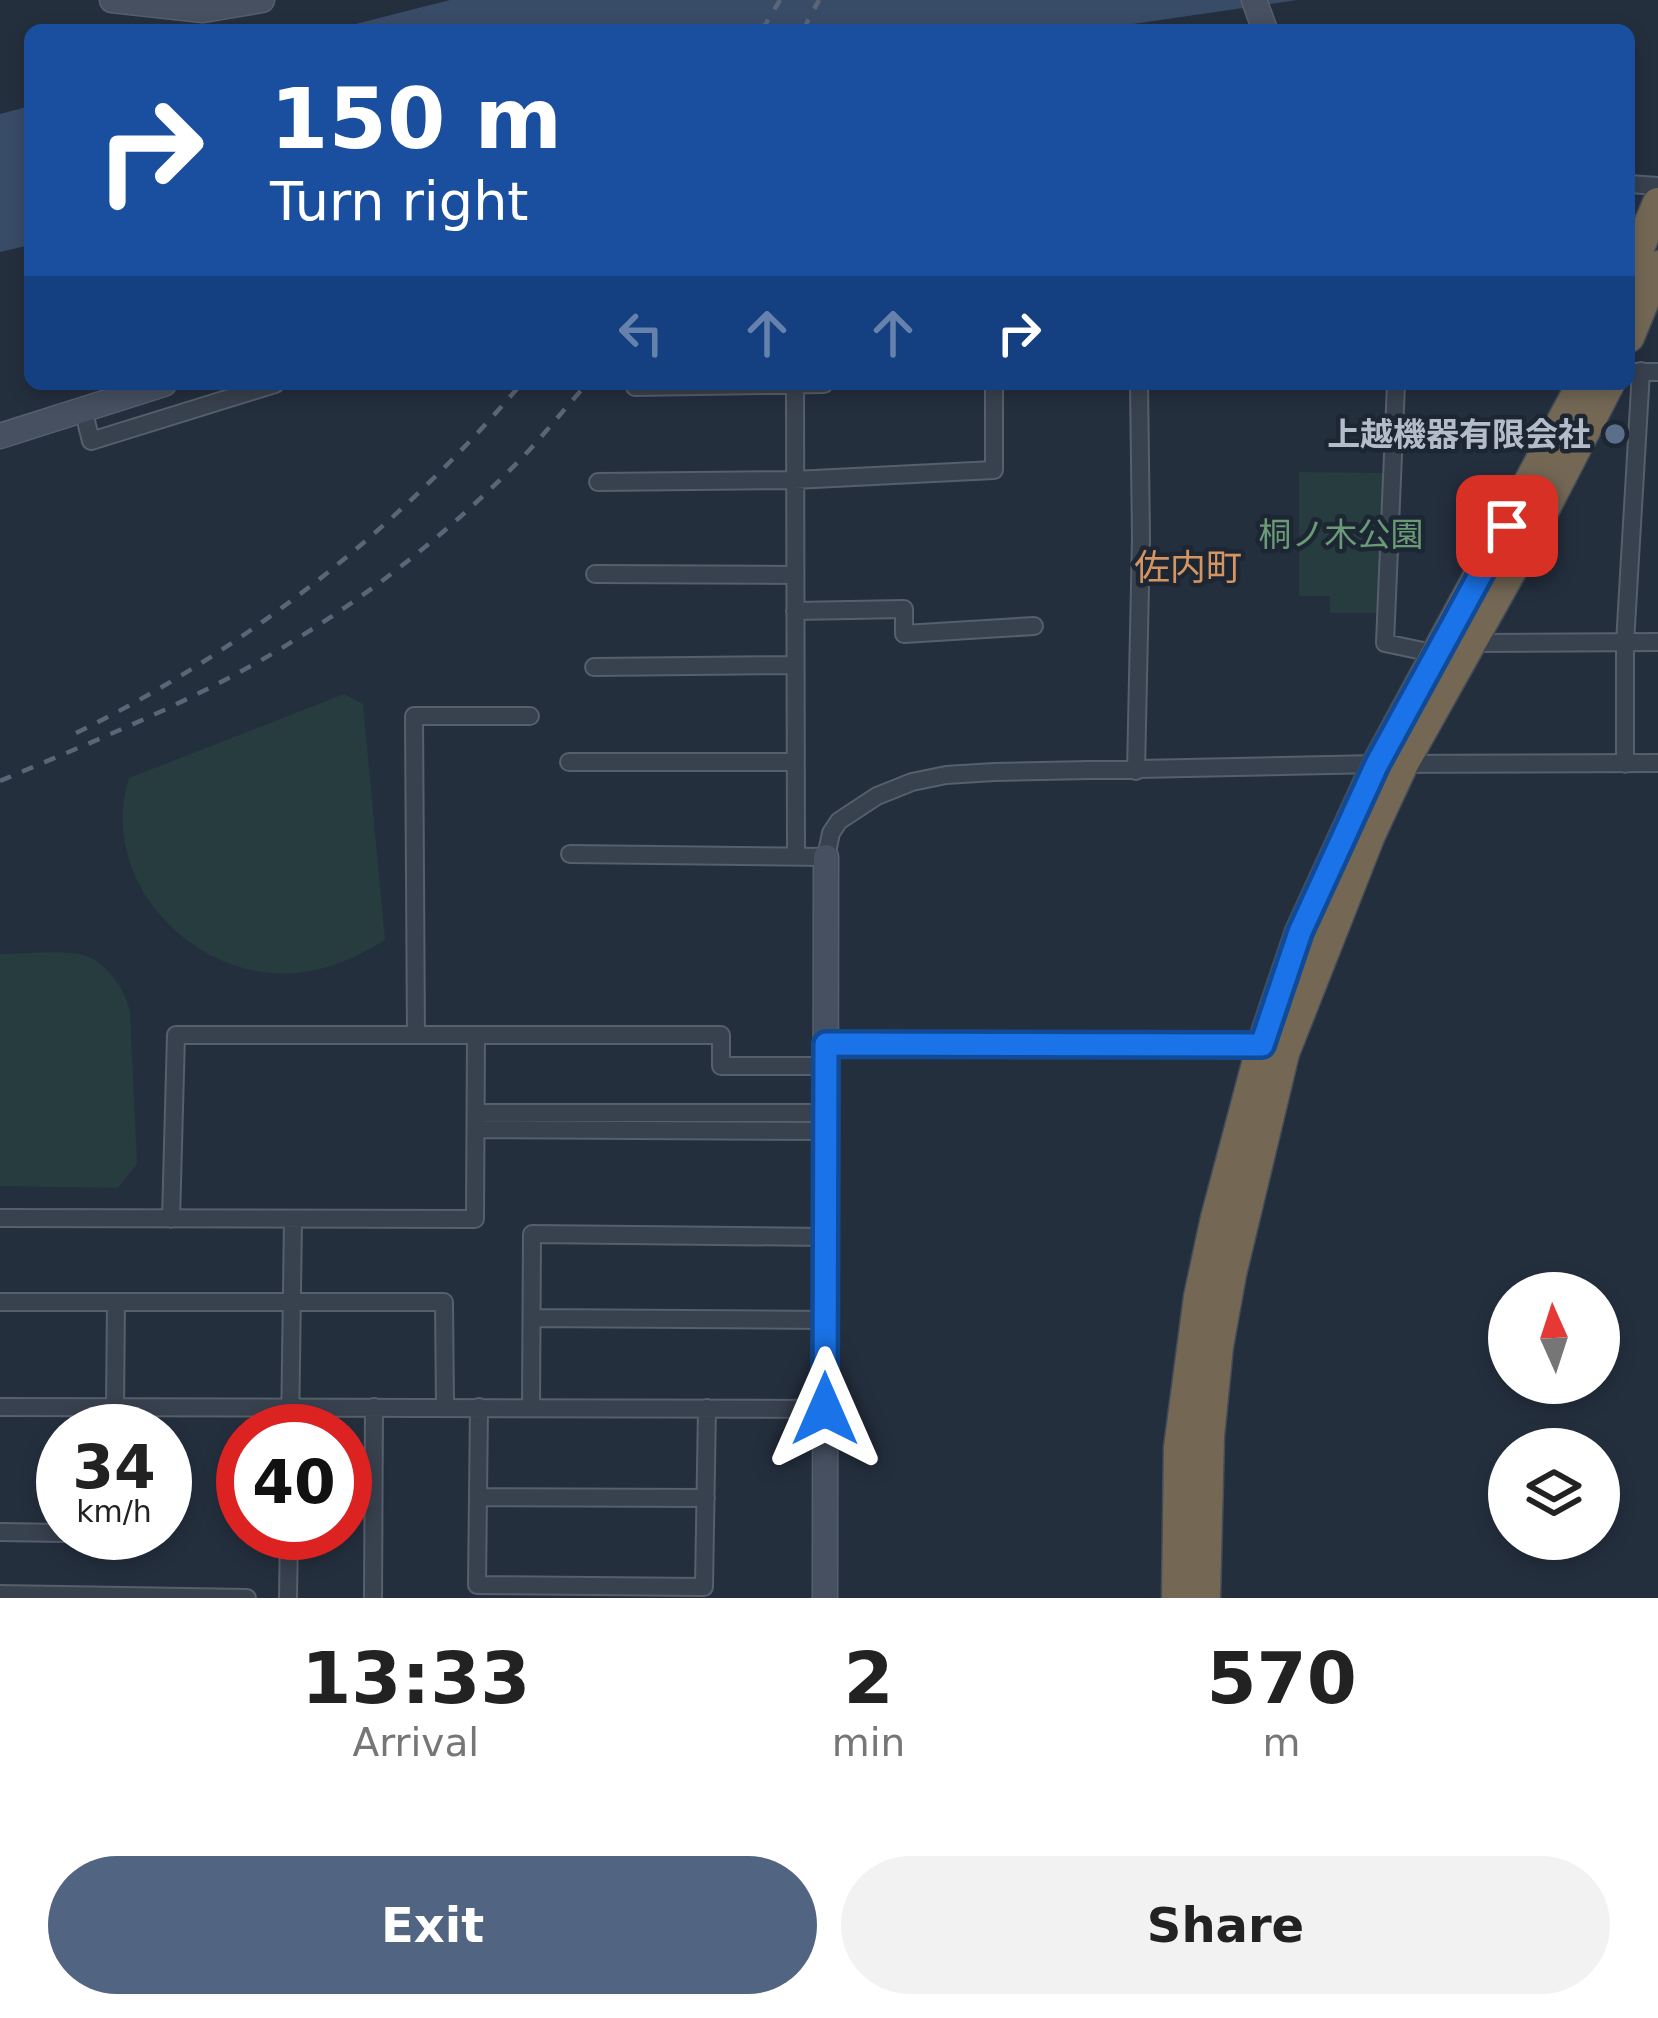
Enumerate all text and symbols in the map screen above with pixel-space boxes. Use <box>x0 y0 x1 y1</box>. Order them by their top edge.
text: 150 m <box>270 70 562 168</box>
icon: right <box>72 72 228 228</box>
text: Turn right <box>270 170 529 233</box>
icon: left <box>608 300 674 366</box>
icon: ahead <box>734 300 800 366</box>
icon: ahead <box>860 300 926 366</box>
icon: right <box>986 300 1052 366</box>
place label: 上越機器有限会社 <box>1327 415 1591 454</box>
marker: 上越機器有限会社 <box>1602 421 1628 447</box>
pin <box>1456 475 1558 577</box>
icon: arrive <box>1474 493 1540 559</box>
park label: 桐ノ木公園 <box>1259 515 1424 554</box>
district label: 佐内町 <box>1134 547 1242 588</box>
north arrow <box>1488 1272 1620 1404</box>
map controls <box>1488 1272 1620 1560</box>
position arrow <box>762 1346 888 1472</box>
speed limit sign: 40 <box>216 1404 372 1560</box>
button: layers <box>1488 1428 1620 1560</box>
text: 34 <box>72 1432 156 1502</box>
text: km/h <box>76 1494 152 1529</box>
text: 13:33 <box>301 1636 530 1720</box>
text: 2 <box>843 1636 893 1720</box>
text: 570 <box>1206 1636 1357 1720</box>
text: Arrival <box>352 1720 479 1765</box>
text: min <box>832 1720 905 1765</box>
text: m <box>1263 1720 1301 1765</box>
button: Exit <box>48 1856 817 1994</box>
button: Share <box>841 1856 1610 1994</box>

